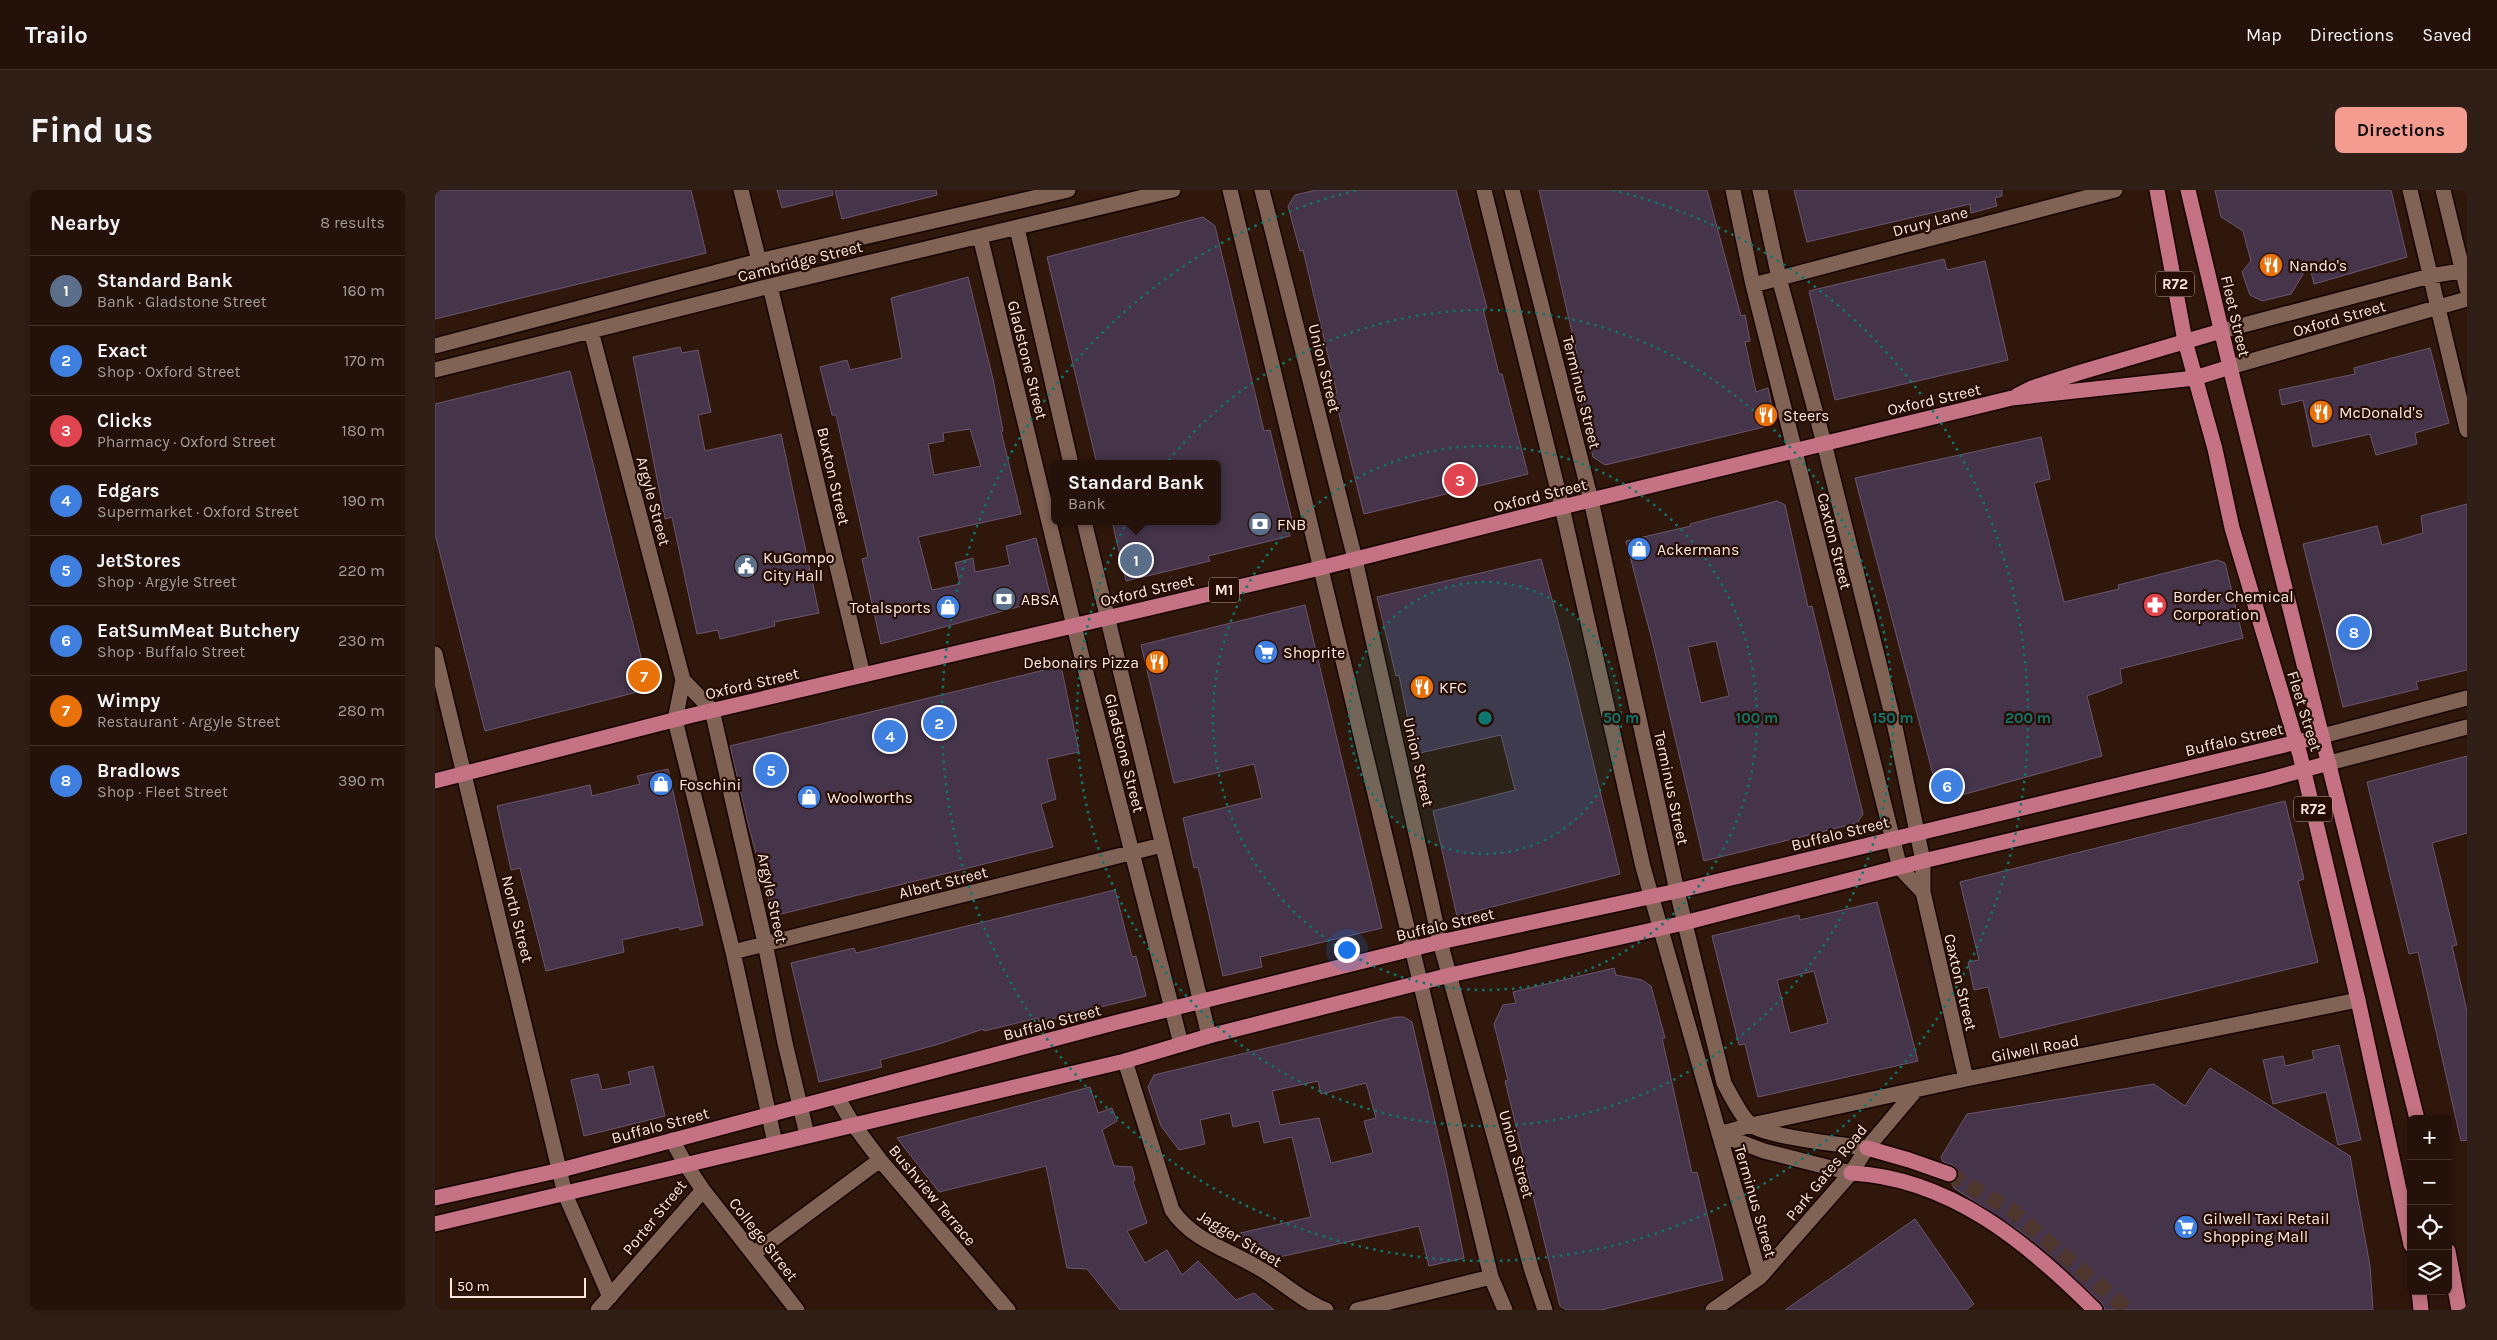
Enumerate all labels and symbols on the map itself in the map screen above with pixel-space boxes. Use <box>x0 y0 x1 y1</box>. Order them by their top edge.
street label: Drury Lane <box>1890 202 1970 241</box>
street label: Cambridge Street <box>736 237 865 286</box>
restaurant icon: Nando's <box>2258 252 2284 278</box>
place label: Nando's <box>2289 256 2347 275</box>
road number: R72 <box>2156 272 2194 296</box>
street label: Fleet Street <box>2217 274 2254 359</box>
street label: Oxford Street <box>2291 296 2388 341</box>
street label: Gladstone Street <box>1004 299 1051 422</box>
street label: Union Street <box>1304 322 1345 415</box>
street label: Terminus Street <box>1558 334 1605 451</box>
street label: Oxford Street <box>1885 379 1983 420</box>
restaurant icon: McDonald's <box>2308 399 2334 425</box>
restaurant icon: Steers <box>1753 402 1779 428</box>
place label: McDonald's <box>2339 403 2423 422</box>
place label: Steers <box>1783 406 1829 425</box>
street label: Buxton Street <box>813 425 854 527</box>
street label: Argyle Street <box>632 454 675 548</box>
pin: 3 <box>1444 461 1476 499</box>
street label: Oxford Street <box>1491 475 1589 516</box>
street label: Caxton Street <box>1813 491 1856 591</box>
bank icon: FNB <box>1247 511 1273 537</box>
place label: FNB <box>1277 515 1306 534</box>
shop icon: Ackermans <box>1626 536 1652 562</box>
place label: Ackermans <box>1657 540 1739 559</box>
pin: 1 <box>1120 541 1152 579</box>
place label: KuGompo City Hall <box>763 548 835 585</box>
public building icon: KuGompo City Hall <box>733 553 759 579</box>
street label: Oxford Street <box>1098 570 1196 611</box>
road number: M1 <box>1209 578 1239 602</box>
bank icon: ABSA <box>991 586 1017 612</box>
place label: Border Chemical Corporation <box>2173 587 2294 624</box>
place label: ABSA <box>1021 590 1059 609</box>
pharmacy icon: Border Chemical Corporation <box>2142 592 2168 618</box>
shop icon: Totalsports <box>935 594 961 620</box>
place label: Totalsports <box>849 598 931 617</box>
pin: 8 <box>2338 613 2370 651</box>
supermarket icon: Shoprite <box>1253 639 1279 665</box>
place label: Shoprite <box>1283 643 1345 662</box>
restaurant icon: Debonairs Pizza <box>1144 649 1170 675</box>
place label: Debonairs Pizza <box>1023 653 1139 672</box>
pin: 7 <box>628 657 660 695</box>
street label: Oxford Street <box>703 663 801 704</box>
street label: Fleet Street <box>2283 669 2326 754</box>
restaurant icon: KFC <box>1409 674 1435 700</box>
place label: KFC <box>1439 678 1467 697</box>
street label: Gladstone Street <box>1101 692 1148 815</box>
pin: 2 <box>923 704 955 742</box>
centre of rings <box>1476 709 1494 727</box>
text: 50 m <box>1603 709 1639 727</box>
text: 100 m <box>1736 709 1778 727</box>
text: 150 m <box>1872 709 1914 727</box>
text: 200 m <box>2005 709 2051 727</box>
street label: Union Street <box>1399 716 1438 809</box>
pin: 4 <box>874 717 906 755</box>
street label: Buffalo Street <box>2183 719 2285 760</box>
street label: Terminus Street <box>1650 729 1693 847</box>
pin: 5 <box>755 751 787 789</box>
pin: 6 <box>1931 767 1963 805</box>
shop icon: Foschini <box>648 771 674 797</box>
place label: Foschini <box>679 775 741 794</box>
shop icon: Woolworths <box>796 784 822 810</box>
place label: Woolworths <box>827 788 913 807</box>
road number: R72 <box>2294 796 2332 822</box>
street label: Buffalo Street <box>1789 812 1891 855</box>
street label: Argyle Street <box>754 851 791 945</box>
street label: Albert Street <box>897 862 990 903</box>
street label: North Street <box>498 874 537 965</box>
street label: Buffalo Street <box>1394 904 1496 945</box>
street label: Caxton Street <box>1940 932 1981 1032</box>
your location <box>1334 937 1360 963</box>
street label: Buffalo Street <box>1001 1000 1103 1045</box>
street label: Gilwell Road <box>1990 1031 2081 1066</box>
street label: Buffalo Street <box>609 1103 711 1148</box>
street label: Union Street <box>1495 1108 1538 1200</box>
street label: Park Gates Road <box>1782 1120 1871 1224</box>
street label: Bushview Terrace <box>885 1141 980 1250</box>
street label: Terminus Street <box>1730 1143 1781 1260</box>
street label: Porter Street <box>618 1176 690 1259</box>
street label: College Street <box>725 1194 802 1285</box>
street label: Jagger Street <box>1194 1206 1285 1271</box>
place label: Gilwell Taxi Retail Shopping Mall <box>2203 1209 2329 1246</box>
supermarket icon: Gilwell Taxi Retail Shopping Mall <box>2173 1214 2199 1240</box>
scale bar <box>450 1275 586 1298</box>

